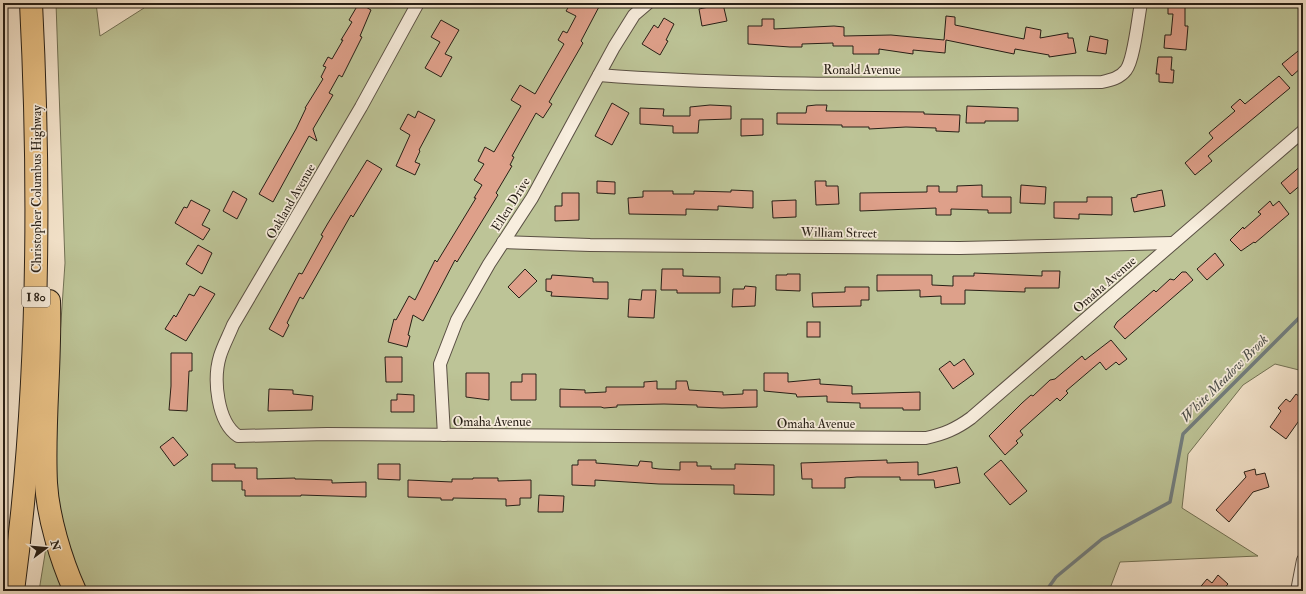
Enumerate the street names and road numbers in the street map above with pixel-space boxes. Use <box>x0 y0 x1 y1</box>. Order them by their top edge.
street label: Ronald Avenue <box>823 62 901 78</box>
street label: Christopher Columbus Highway <box>29 105 46 273</box>
street label: Oakland Avenue <box>263 161 319 242</box>
street label: Ellen Drive <box>488 174 534 234</box>
street label: William Street <box>800 224 877 242</box>
street label: Omaha Avenue <box>1070 253 1140 317</box>
road number: I 80 <box>22 287 50 307</box>
street label: Omaha Avenue <box>453 414 532 430</box>
street label: Omaha Avenue <box>777 416 856 432</box>

